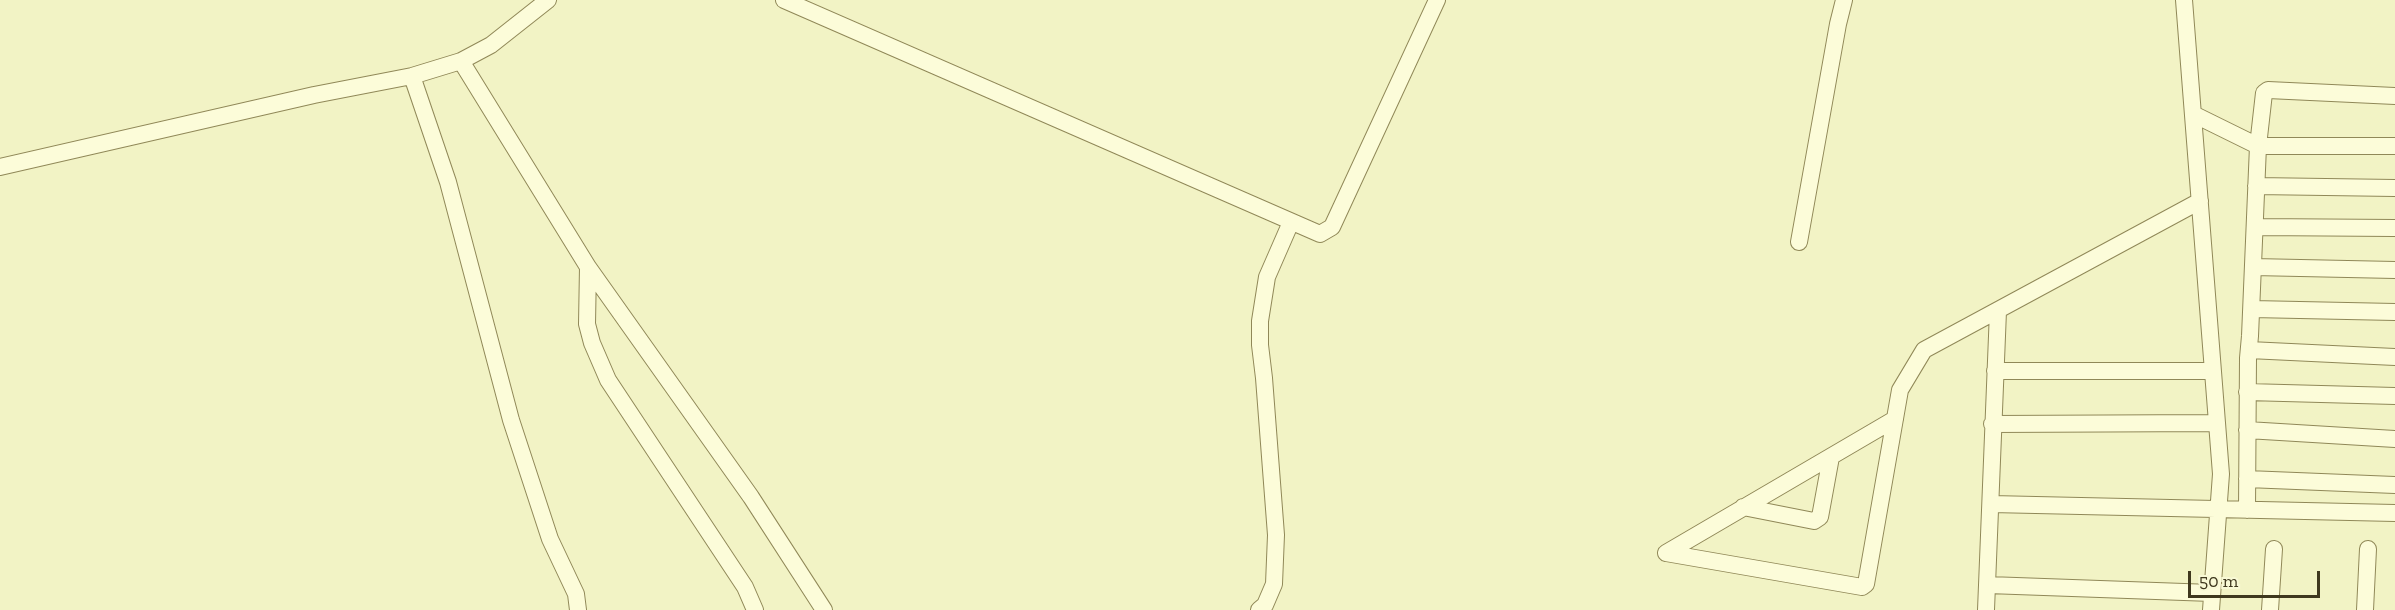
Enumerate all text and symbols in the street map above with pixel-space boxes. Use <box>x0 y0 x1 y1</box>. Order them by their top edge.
scale bar <box>2191 559 2323 597</box>
text: 50 m <box>2199 570 2238 592</box>

